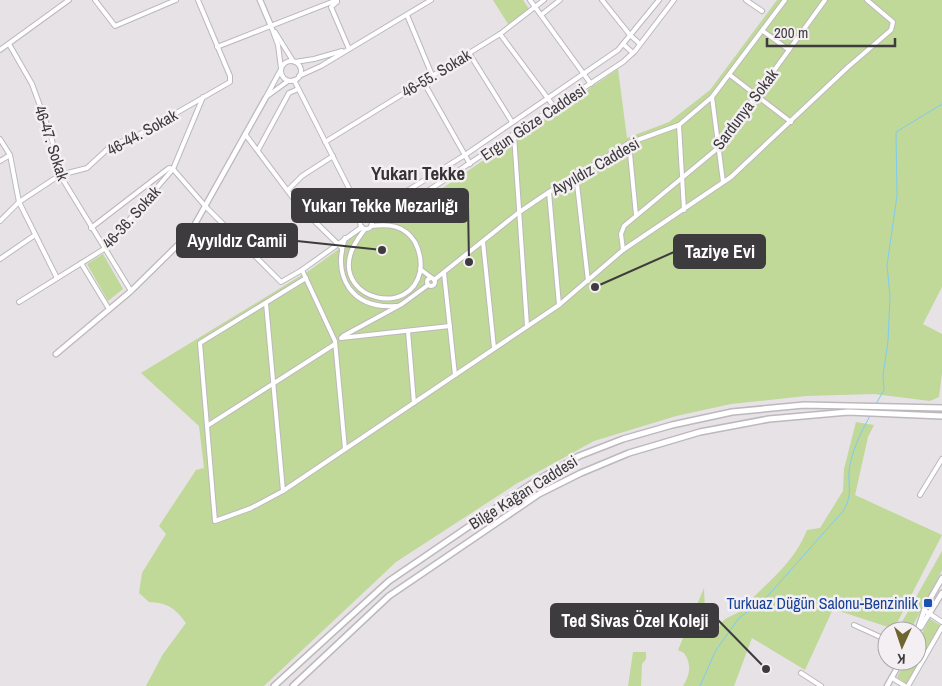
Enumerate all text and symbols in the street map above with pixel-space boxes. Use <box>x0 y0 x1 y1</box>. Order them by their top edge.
scale bar <box>767 15 894 47</box>
text: 200 m <box>774 22 808 43</box>
street label: 46-55. Sokak <box>397 43 475 102</box>
street label: Sardunya Sokak <box>707 64 783 154</box>
street label: Ergun Göze Caddesi <box>476 79 590 165</box>
street label: 46-47. Sokak <box>30 103 75 184</box>
street label: 46-44. Sokak <box>103 103 182 160</box>
street label: Ayyıldız Caddesi <box>546 132 643 201</box>
district label: Yukarı Tekke <box>371 160 465 186</box>
street label: 46-36. Sokak <box>97 181 165 253</box>
callout: Yukarı Tekke Mezarlığı <box>292 189 468 222</box>
text: Yukarı Tekke Mezarlığı <box>302 193 458 218</box>
callout: Ayyıldız Camii <box>177 224 297 257</box>
text: Ayyıldız Camii <box>187 228 287 253</box>
callout: Taziye Evi <box>674 235 765 268</box>
text: Taziye Evi <box>685 239 755 264</box>
street label: Bilge Kağan Caddesi <box>465 450 581 534</box>
place label: Turkuaz Düğün Salonu-Benzinlik <box>727 592 918 614</box>
marker: Turkuaz Düğün Salonu-Benzinlik <box>922 597 934 609</box>
callout: Ted Sivas Özel Koleji <box>551 604 718 637</box>
text: Ted Sivas Özel Koleji <box>561 608 709 633</box>
north arrow <box>877 621 927 671</box>
text: K <box>896 650 906 668</box>

